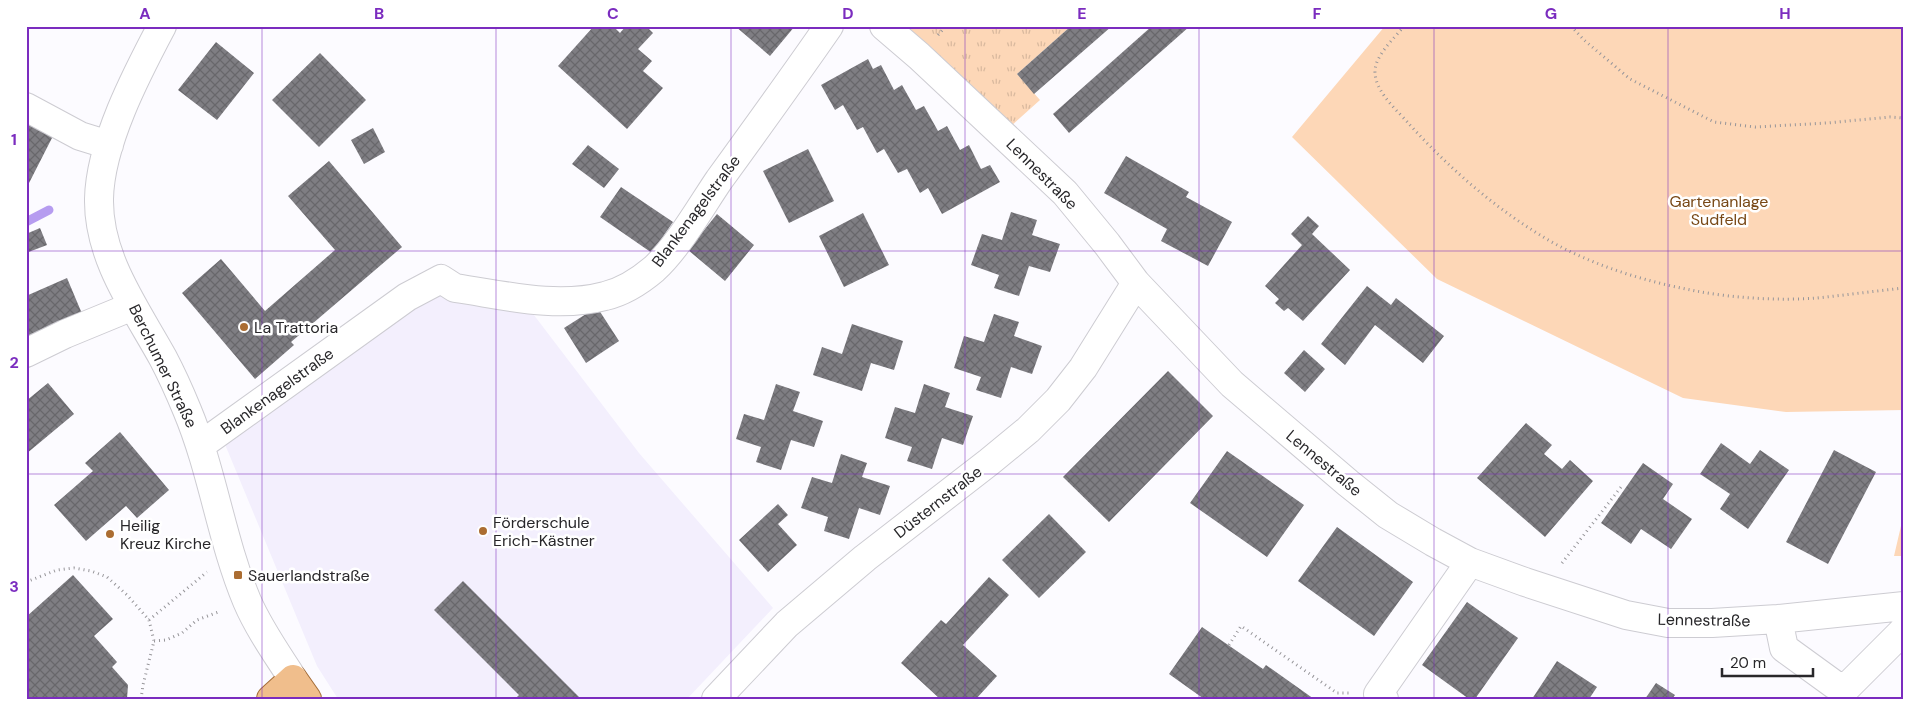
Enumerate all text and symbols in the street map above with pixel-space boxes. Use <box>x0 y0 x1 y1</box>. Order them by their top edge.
text: A <box>139 3 151 24</box>
text: B <box>374 3 384 24</box>
text: C <box>607 3 619 24</box>
text: D <box>842 3 854 24</box>
text: E <box>1077 3 1087 24</box>
text: F <box>1313 3 1322 24</box>
text: G <box>1545 3 1557 24</box>
text: H <box>1779 3 1791 24</box>
text: 1 <box>11 129 17 150</box>
street label: Lennestraße <box>1002 134 1082 214</box>
street label: Blankenagelstraße <box>647 151 745 271</box>
park label: Gartenanlage Sudfeld <box>1670 191 1768 230</box>
street label: Berchumer Straße <box>124 301 202 431</box>
place label: La Trattoria <box>254 317 338 338</box>
marker: La Trattoria <box>238 321 250 333</box>
street label: Blankenagelstraße <box>216 343 338 439</box>
text: 2 <box>9 352 19 373</box>
street label: Lennestraße <box>1282 425 1366 501</box>
street label: Düsternstraße <box>890 461 986 543</box>
place label: Förderschule Erich-Kästner <box>493 512 595 551</box>
place label: Heilig Kreuz Kirche <box>120 515 211 554</box>
marker: Förderschule Erich-Kästner <box>477 525 489 537</box>
marker: Heilig Kreuz Kirche <box>104 528 116 540</box>
place label: Sauerlandstraße <box>248 565 370 586</box>
marker: Sauerlandstraße <box>232 569 244 581</box>
text: 3 <box>9 576 19 597</box>
street label: Lennestraße <box>1657 609 1751 631</box>
scale bar <box>1722 645 1814 677</box>
text: 20 m <box>1730 653 1766 673</box>

